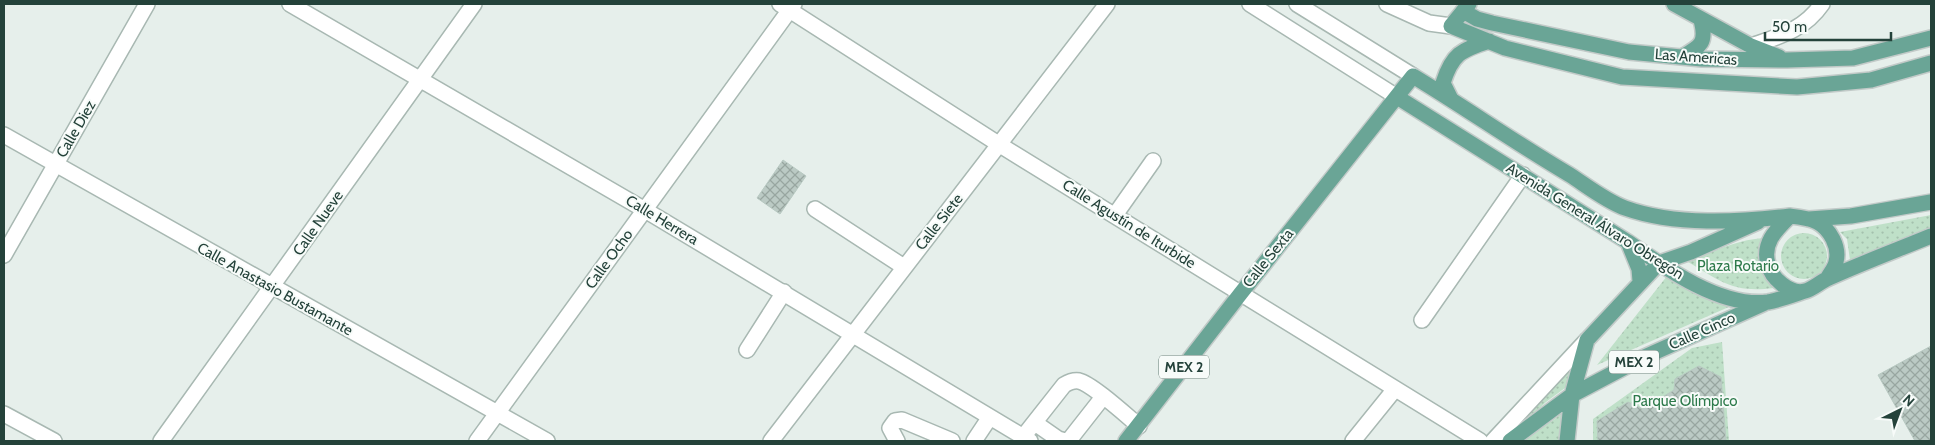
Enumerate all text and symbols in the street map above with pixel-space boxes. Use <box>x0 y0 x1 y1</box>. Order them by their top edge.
scale bar <box>1765 10 1891 42</box>
text: 50 m <box>1772 18 1807 36</box>
street label: Las Americas <box>1654 45 1738 69</box>
street label: Calle Diez <box>52 97 100 161</box>
street label: Avenida General Álvaro Obregón <box>1503 158 1688 283</box>
street label: Calle Agustín de Iturbide <box>1059 176 1199 272</box>
street label: Calle Nueve <box>289 187 347 259</box>
street label: Calle Siete <box>911 190 967 254</box>
street label: Calle Herrera <box>622 191 702 249</box>
street label: Calle Sexta <box>1239 224 1298 291</box>
street label: Calle Ocho <box>581 226 637 292</box>
street label: Calle Anastasio Bustamante <box>194 239 356 340</box>
park label: Plaza Rotario <box>1697 257 1779 275</box>
street label: Calle Cinco <box>1666 308 1738 354</box>
road number: MEX 2 <box>1609 351 1659 374</box>
road number: MEX 2 <box>1159 356 1209 378</box>
north arrow <box>1875 385 1925 435</box>
text: N <box>1899 390 1918 410</box>
park label: Parque Olímpico <box>1632 392 1738 410</box>

